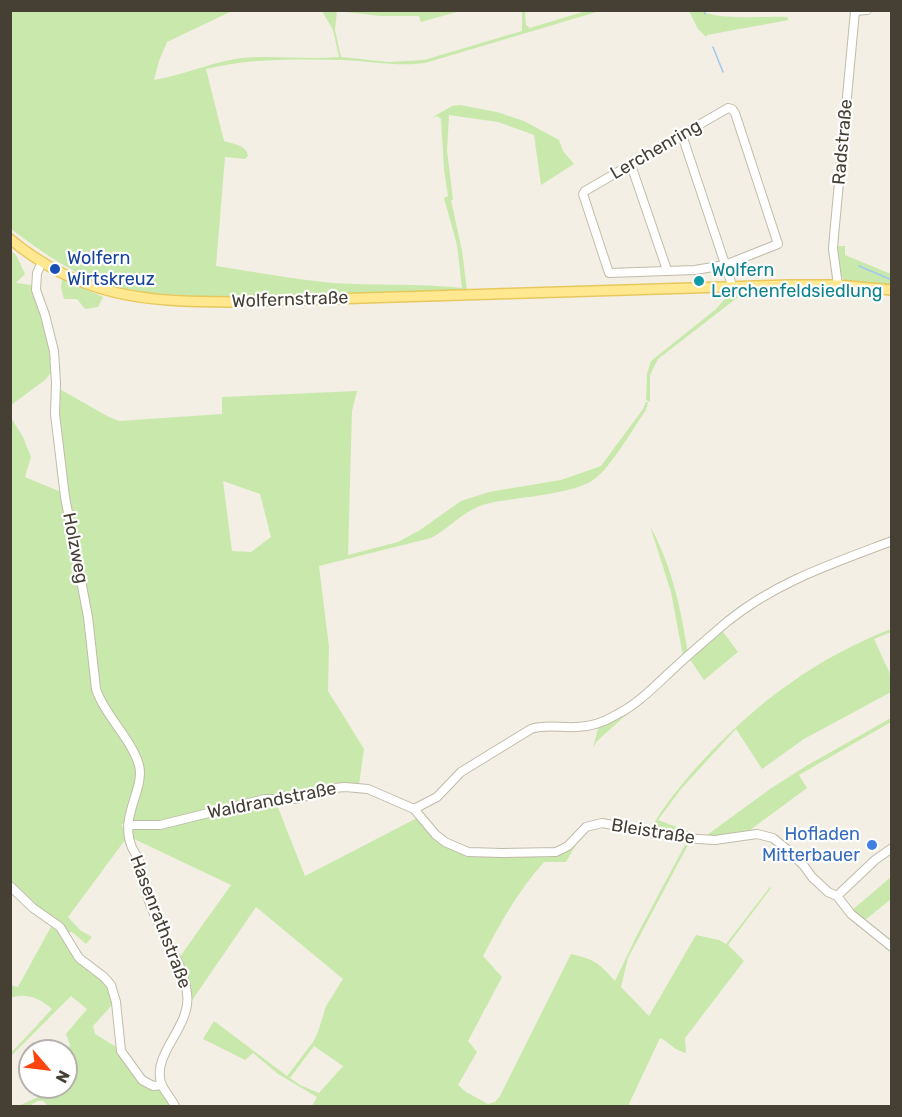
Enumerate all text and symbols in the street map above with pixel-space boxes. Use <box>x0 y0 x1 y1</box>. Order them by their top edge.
street label: Radstraße <box>828 98 858 186</box>
street label: Lerchenring <box>607 115 705 185</box>
place label: Wolfern Wirtskreuz <box>67 248 155 290</box>
place label: Wolfern Lerchenfeldsiedlung <box>711 260 883 302</box>
marker: Wolfern Wirtskreuz <box>48 262 62 276</box>
marker: Wolfern Lerchenfeldsiedlung <box>692 274 706 288</box>
street label: Wolfernstraße <box>231 287 349 313</box>
street label: Holzweg <box>58 511 92 585</box>
street label: Waldrandstraße <box>206 778 338 824</box>
street label: Bleistraße <box>610 815 696 849</box>
place label: Hofladen Mitterbauer <box>762 824 860 866</box>
marker: Hofladen Mitterbauer <box>865 838 879 852</box>
street label: Hasenrathstraße <box>125 852 195 992</box>
north arrow <box>18 1039 78 1099</box>
text: N <box>51 1067 74 1086</box>

